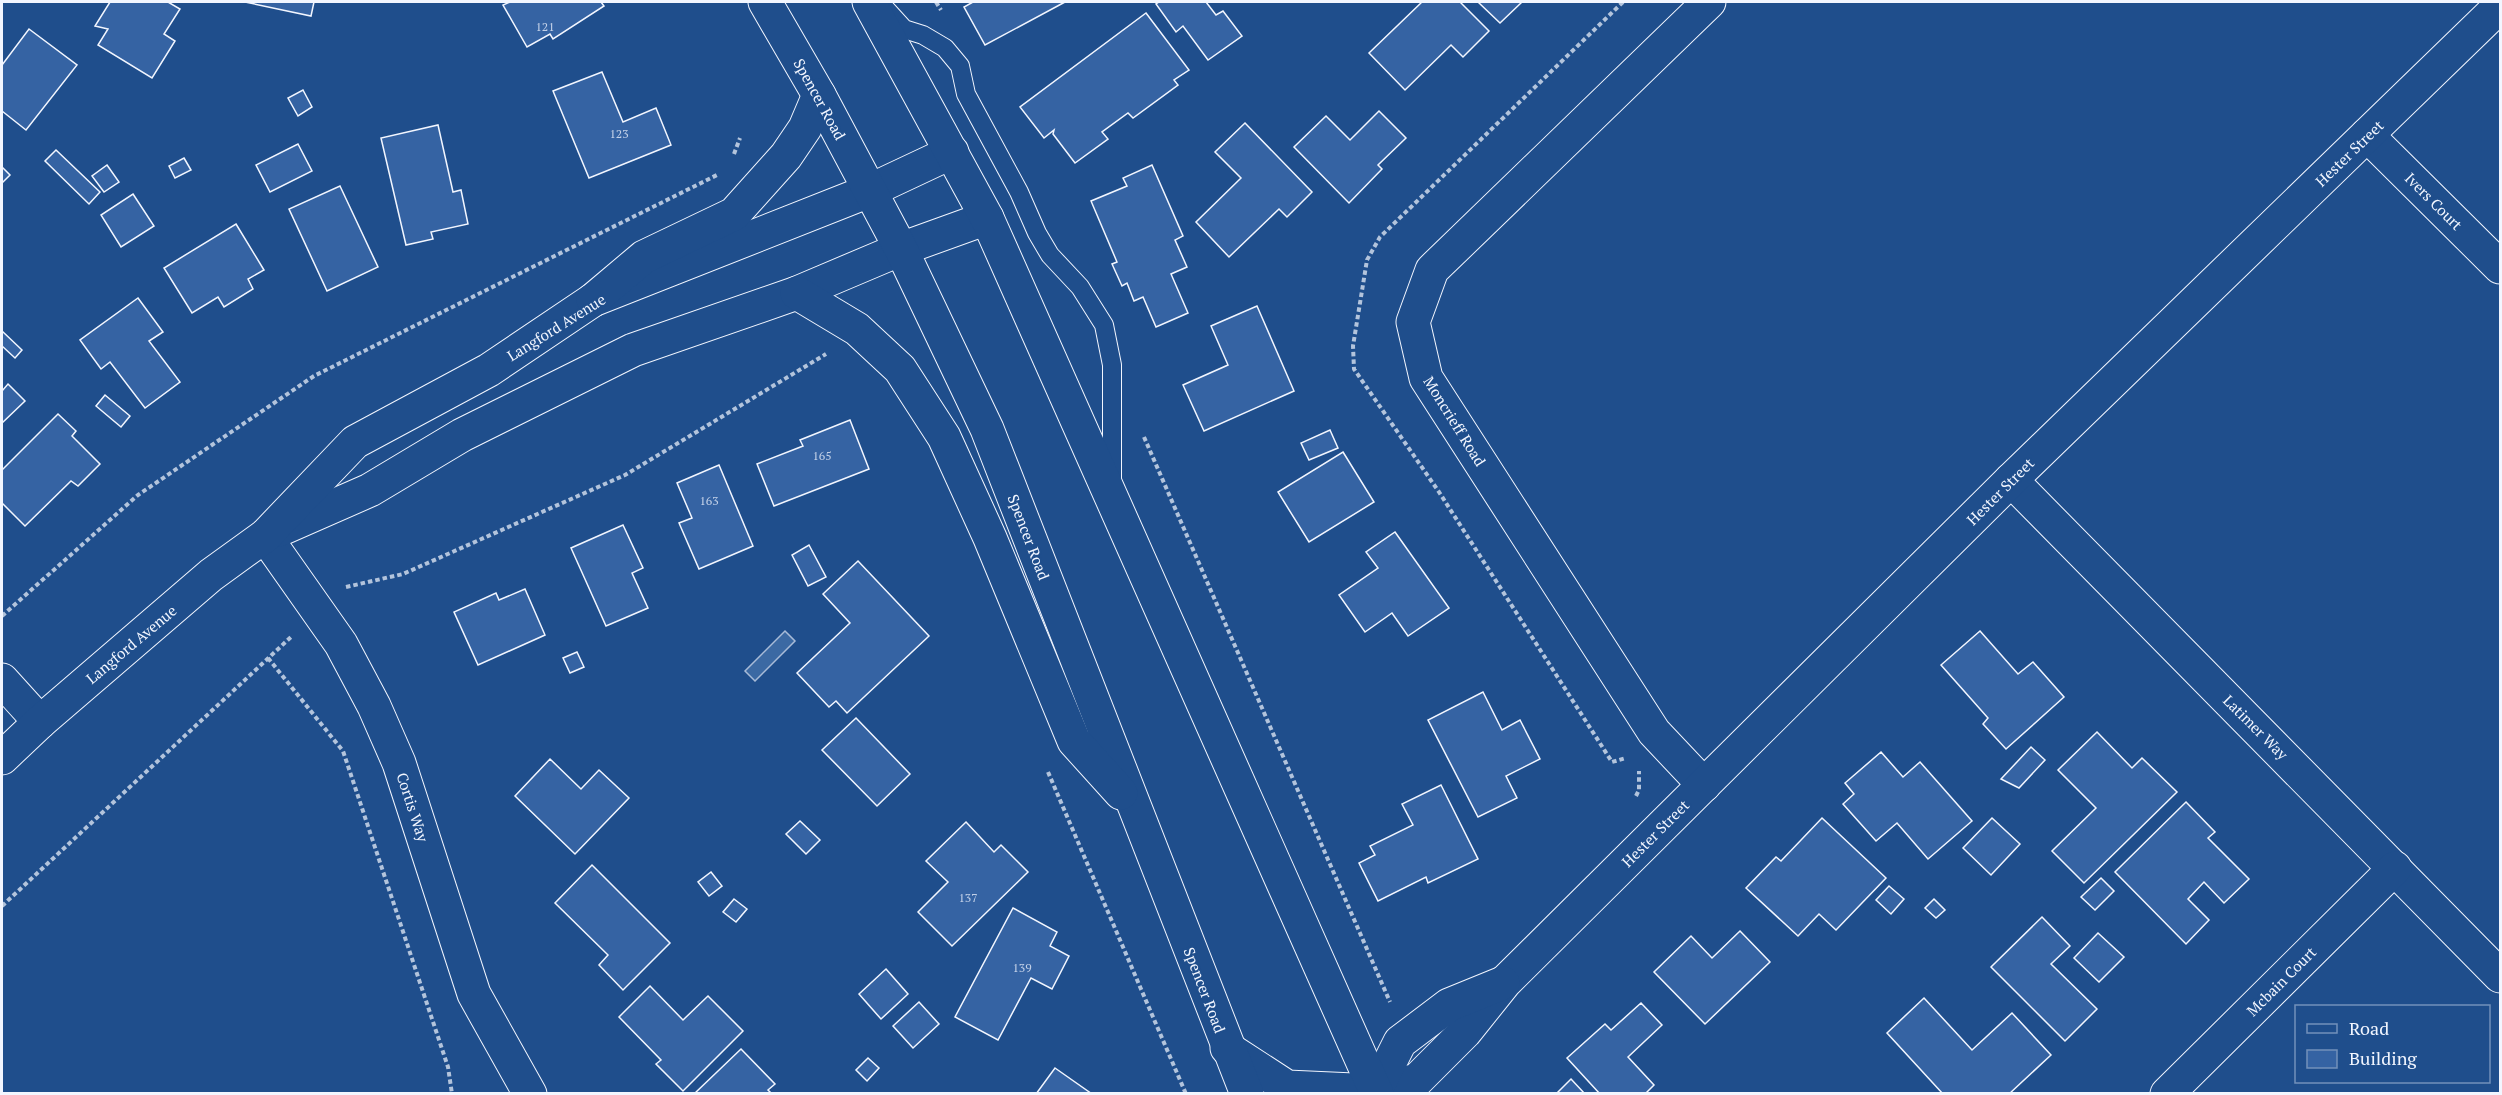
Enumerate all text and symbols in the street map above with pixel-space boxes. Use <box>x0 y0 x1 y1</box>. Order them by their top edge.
house number: 121 <box>535 19 555 34</box>
street label: Spencer Road <box>789 55 851 143</box>
street label: Hester Street <box>2311 115 2388 191</box>
house number: 123 <box>609 126 629 141</box>
street label: Ivers Court <box>2401 168 2467 234</box>
street label: Langford Avenue <box>503 289 609 365</box>
street label: Moncrieff Road <box>1419 372 1491 470</box>
house number: 165 <box>812 448 832 463</box>
street label: Hester Street <box>1962 453 2038 529</box>
street label: Spencer Road <box>1004 491 1054 583</box>
house number: 163 <box>699 493 719 508</box>
street label: Langford Avenue <box>82 600 180 688</box>
street label: Latimer Way <box>2219 690 2293 764</box>
street label: Cortis Way <box>392 770 434 845</box>
street label: Hester Street <box>1617 795 1693 871</box>
house number: 137 <box>958 890 978 905</box>
street label: Mcbain Court <box>2242 942 2320 1020</box>
street label: Spencer Road <box>1180 944 1230 1036</box>
house number: 139 <box>1012 960 1032 975</box>
legend <box>2295 1005 2490 1083</box>
text: Road <box>2349 1016 2389 1040</box>
text: Building <box>2349 1046 2417 1070</box>

